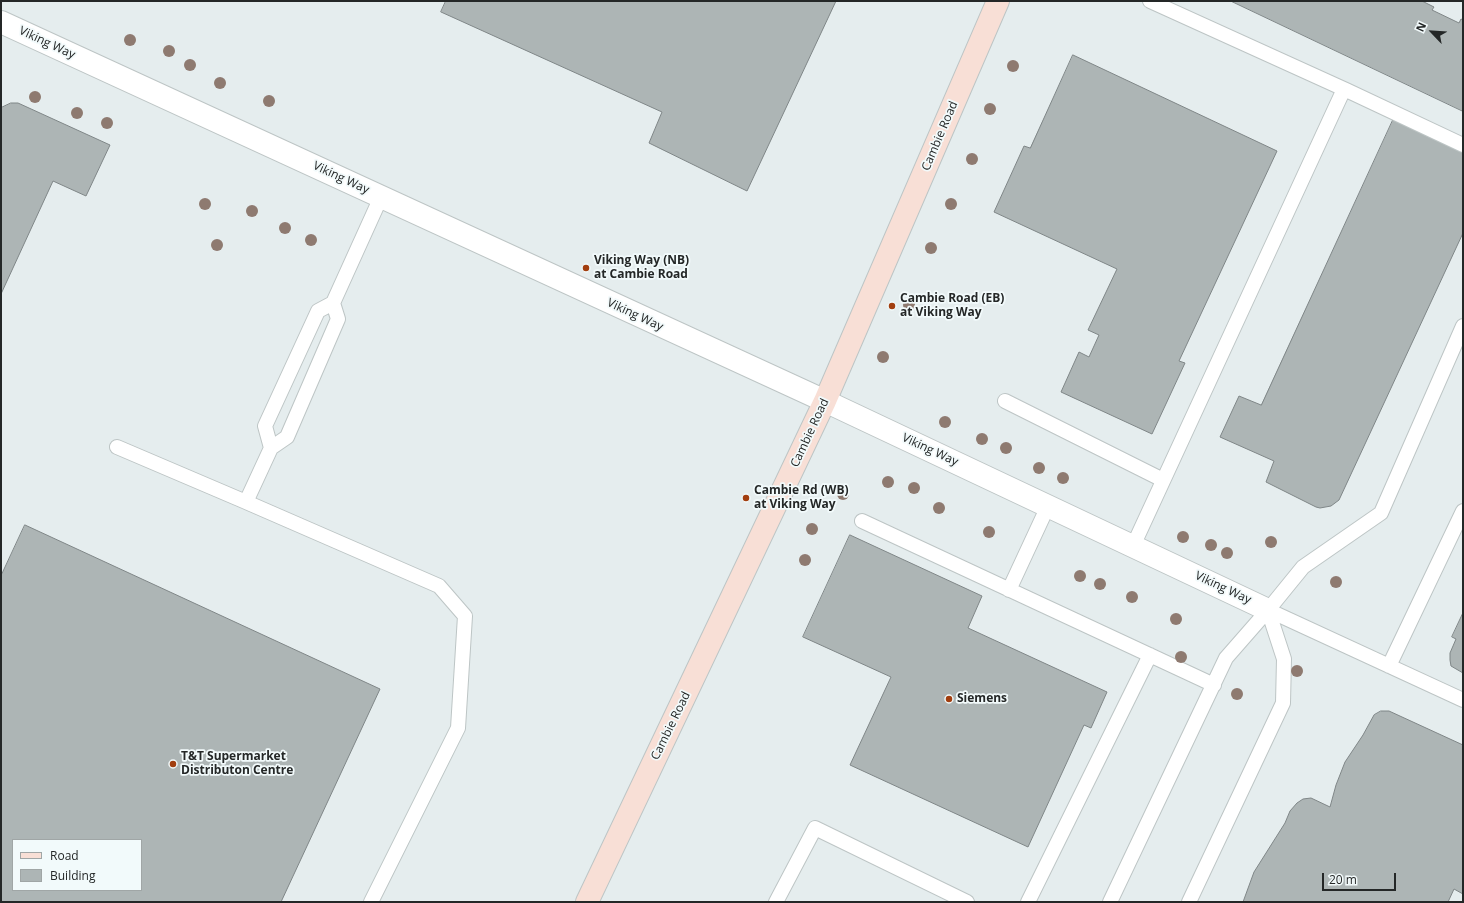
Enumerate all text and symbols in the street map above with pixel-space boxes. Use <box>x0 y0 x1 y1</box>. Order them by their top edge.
north arrow <box>1412 12 1452 52</box>
text: N <box>1412 19 1429 34</box>
street label: Viking Way <box>17 24 77 62</box>
street label: Cambie Road <box>919 99 961 173</box>
street label: Viking Way <box>311 159 371 197</box>
place label: Viking Way (NB) at Cambie Road <box>594 254 689 282</box>
marker: Viking Way (NB) at Cambie Road <box>581 263 591 273</box>
place label: Cambie Road (EB) at Viking Way <box>900 292 1004 320</box>
street label: Viking Way <box>605 296 665 334</box>
marker: Cambie Road (EB) at Viking Way <box>887 301 897 311</box>
street label: Cambie Road <box>788 396 832 470</box>
street label: Viking Way <box>900 431 960 469</box>
place label: Cambie Rd (WB) at Viking Way <box>754 484 849 512</box>
marker: Cambie Rd (WB) at Viking Way <box>741 493 751 503</box>
street label: Viking Way <box>1193 569 1253 607</box>
street label: Cambie Road <box>648 689 694 763</box>
place label: Siemens <box>957 692 1007 706</box>
marker: Siemens <box>944 694 954 704</box>
place label: T&T Supermarket Distributon Centre <box>181 750 293 778</box>
marker: T&T Supermarket Distributon Centre <box>168 759 178 769</box>
legend <box>12 839 142 891</box>
text: Road <box>50 847 79 864</box>
scale bar <box>1324 865 1398 891</box>
text: Building <box>50 867 95 884</box>
text: 20 m <box>1329 871 1357 888</box>

